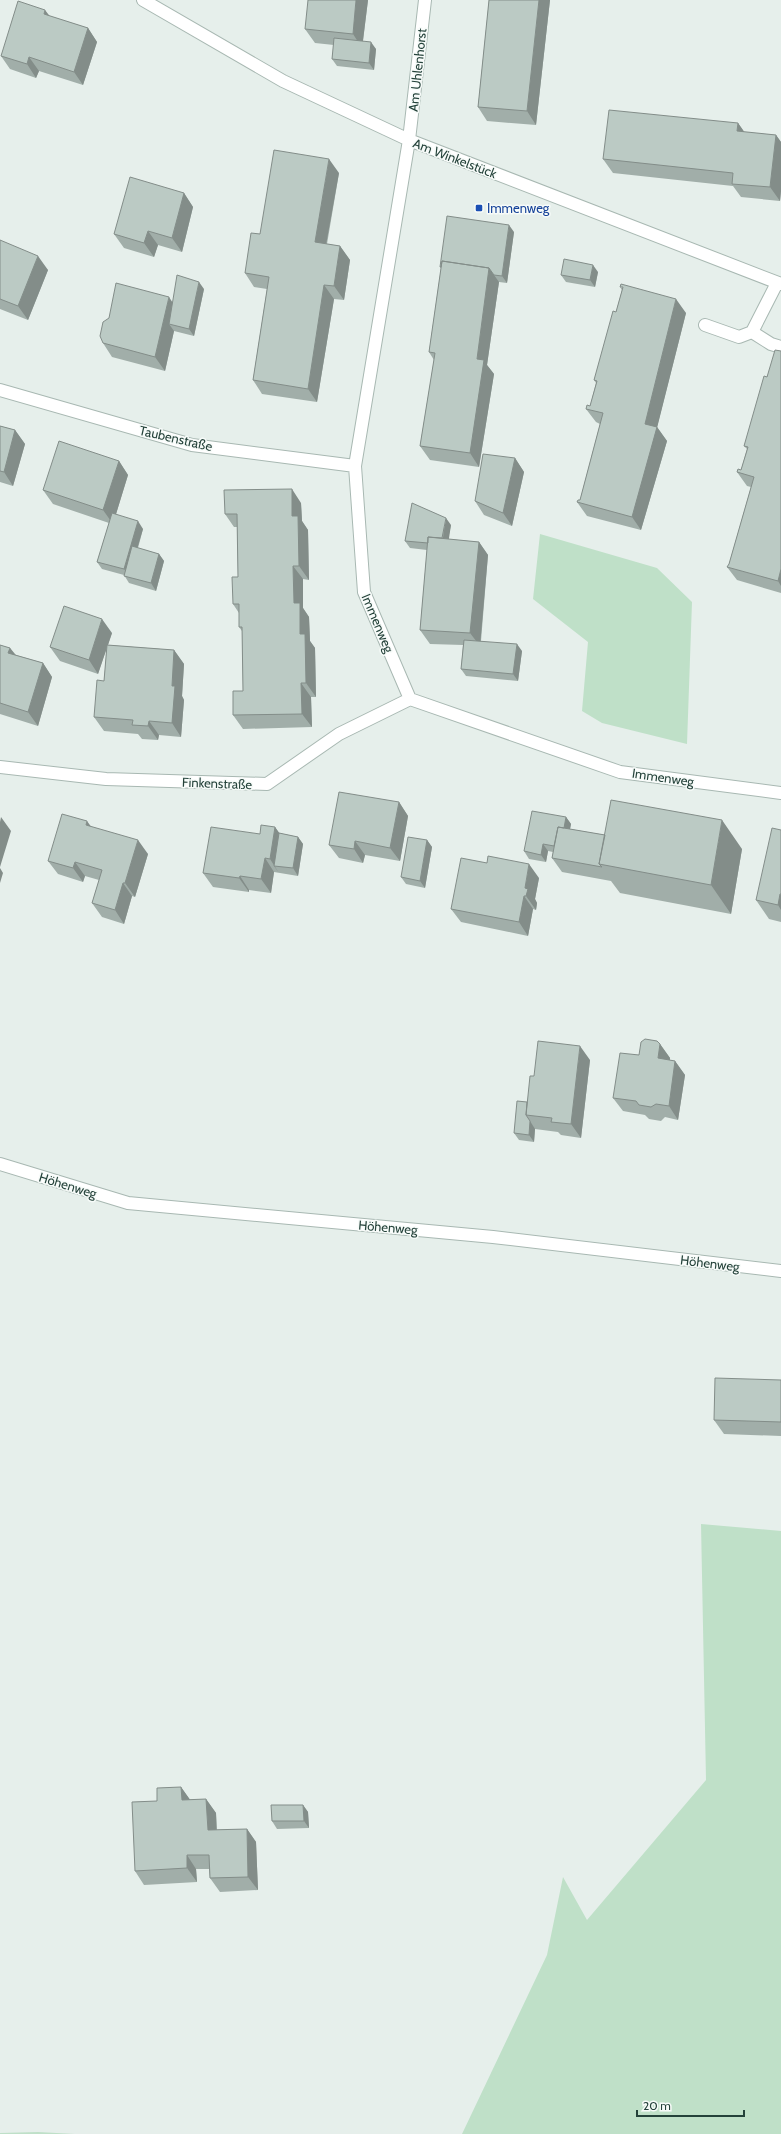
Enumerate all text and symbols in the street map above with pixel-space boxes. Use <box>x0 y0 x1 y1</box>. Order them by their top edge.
street label: Am Uhlenhorst <box>405 27 429 112</box>
street label: Am Winkelstück <box>411 135 499 181</box>
place label: Immenweg <box>487 200 550 216</box>
marker: Immenweg <box>474 203 484 213</box>
street label: Taubenstraße <box>138 422 214 454</box>
street label: Immenweg <box>358 591 398 655</box>
street label: Immenweg <box>631 765 695 789</box>
street label: Finkenstraße <box>182 774 253 792</box>
street label: Höhenweg <box>37 1169 99 1202</box>
street label: Höhenweg <box>358 1216 419 1238</box>
street label: Höhenweg <box>679 1251 741 1275</box>
scale bar <box>637 2092 744 2118</box>
text: 20 m <box>643 2098 671 2113</box>

